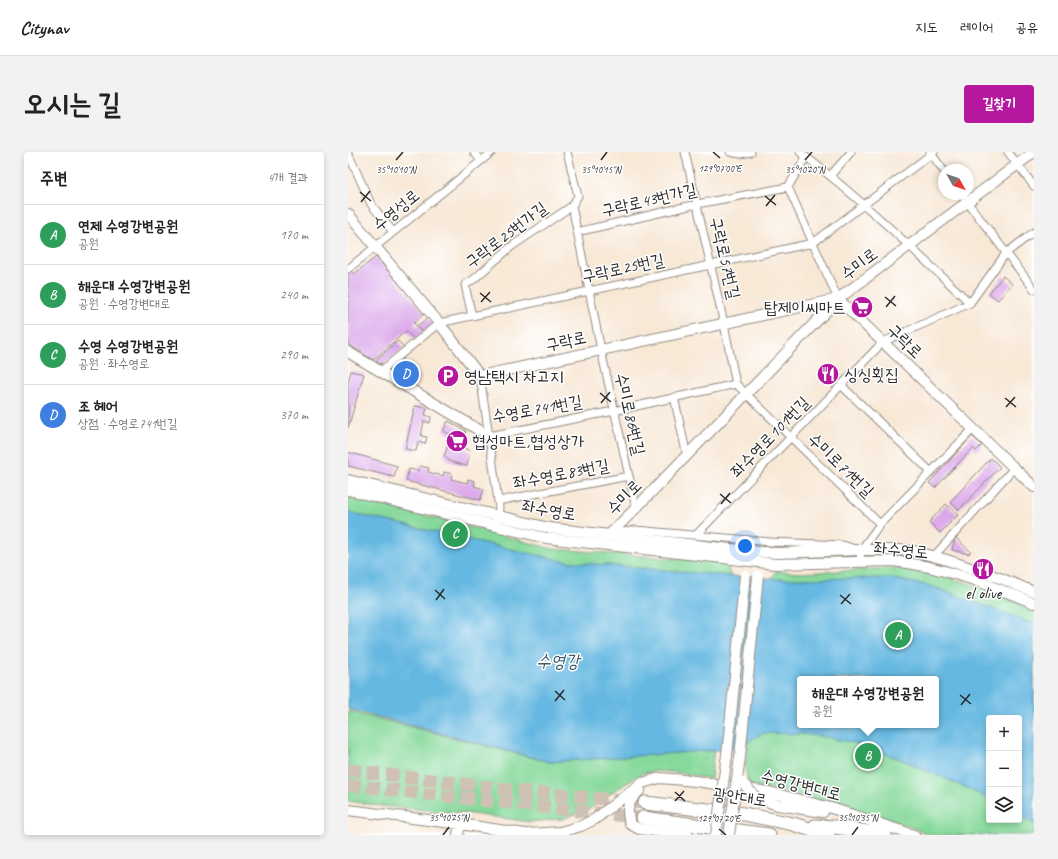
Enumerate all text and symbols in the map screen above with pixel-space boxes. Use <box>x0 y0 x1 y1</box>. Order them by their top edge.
text: Citynav <box>20 16 68 40</box>
text: 지도 <box>915 19 938 36</box>
text: 레이어 <box>960 19 993 36</box>
text: 공유 <box>1015 19 1038 36</box>
button: 길찾기 <box>964 85 1034 123</box>
text: 오시는 길 <box>24 86 121 121</box>
text: 129°07'00"E <box>698 162 743 175</box>
text: 35°10'10"N <box>376 163 418 176</box>
text: 35°10'15"N <box>581 163 623 176</box>
text: 35°10'20"N <box>785 163 827 176</box>
north arrow <box>938 164 974 200</box>
text: 주변 <box>40 168 67 189</box>
text: 4개 결과 <box>268 170 308 186</box>
street label: 구락로43번가길 <box>599 179 699 221</box>
street label: 수영성로 <box>368 185 424 235</box>
street label: 구락로25번가길 <box>461 197 551 273</box>
street label: 구락로57번길 <box>705 215 745 301</box>
text: 연제 수영강변공원 <box>78 217 178 236</box>
text: A <box>50 227 56 243</box>
text: 170 m <box>280 227 308 243</box>
text: 공원 <box>78 236 99 252</box>
street label: 수미로 <box>836 243 882 285</box>
street label: 구락로25번길 <box>580 249 666 287</box>
text: 해운대 수영강변공원 <box>78 277 190 296</box>
text: B <box>50 287 56 303</box>
text: 240 m <box>280 287 308 303</box>
supermarket icon: 탑제이씨마트 <box>849 294 875 320</box>
text: 공원 · 수영강변대로 <box>78 296 170 312</box>
place label: 탑제이씨마트 <box>764 297 846 318</box>
street label: 구락로 <box>883 319 927 363</box>
street label: 구락로 <box>544 326 588 356</box>
text: 수영 수영강변공원 <box>78 337 178 356</box>
text: C <box>50 347 56 363</box>
text: 290 m <box>280 347 308 363</box>
text: 공원 · 좌수영로 <box>78 356 150 372</box>
pin: D <box>393 359 419 389</box>
restaurant icon: 싱싱횟집 <box>815 361 841 387</box>
parking icon: 영남택시 차고지 <box>435 363 461 389</box>
place label: 싱싱횟집 <box>844 364 899 385</box>
place label: 영남택시 차고지 <box>464 366 564 387</box>
street label: 수미로86번길 <box>610 371 650 457</box>
street label: 수영로741번길 <box>490 391 584 427</box>
street label: 좌수영로101번길 <box>726 392 814 482</box>
text: 조 헤어 <box>78 397 118 416</box>
text: D <box>49 407 57 423</box>
text: 370 m <box>280 407 308 423</box>
text: 상점 · 수영로741번길 <box>78 416 178 432</box>
supermarket icon: 협성마트,협성상가 <box>444 428 470 454</box>
street label: 수미로71번길 <box>804 428 879 502</box>
place label: 협성마트,협성상가 <box>472 431 585 452</box>
street label: 좌수영로83번길 <box>511 454 611 494</box>
street label: 수미로 <box>602 475 646 519</box>
street label: 좌수영로 <box>520 495 578 525</box>
pin: C <box>442 519 468 549</box>
your location <box>735 536 755 556</box>
street label: 좌수영로 <box>873 537 929 563</box>
restaurant icon: el olive <box>970 556 996 582</box>
place label: el olive <box>965 583 1002 604</box>
pin: A <box>885 620 911 650</box>
water label: 수영강 <box>536 650 582 672</box>
popup <box>797 676 939 728</box>
text: 해운대 수영강변공원 <box>812 684 924 703</box>
text: 공원 <box>812 703 833 719</box>
map controls <box>986 715 1022 823</box>
button: + <box>986 715 1022 751</box>
pin: B <box>855 741 881 771</box>
button: − <box>986 751 1022 787</box>
street label: 수영강변대로 <box>759 765 843 805</box>
street label: 광안대로 <box>711 783 769 811</box>
button: layers <box>986 787 1022 823</box>
text: 35°10'25"N <box>429 811 471 824</box>
text: 35°10'35"N <box>838 811 880 824</box>
text: 129°07'20"E <box>697 812 742 825</box>

